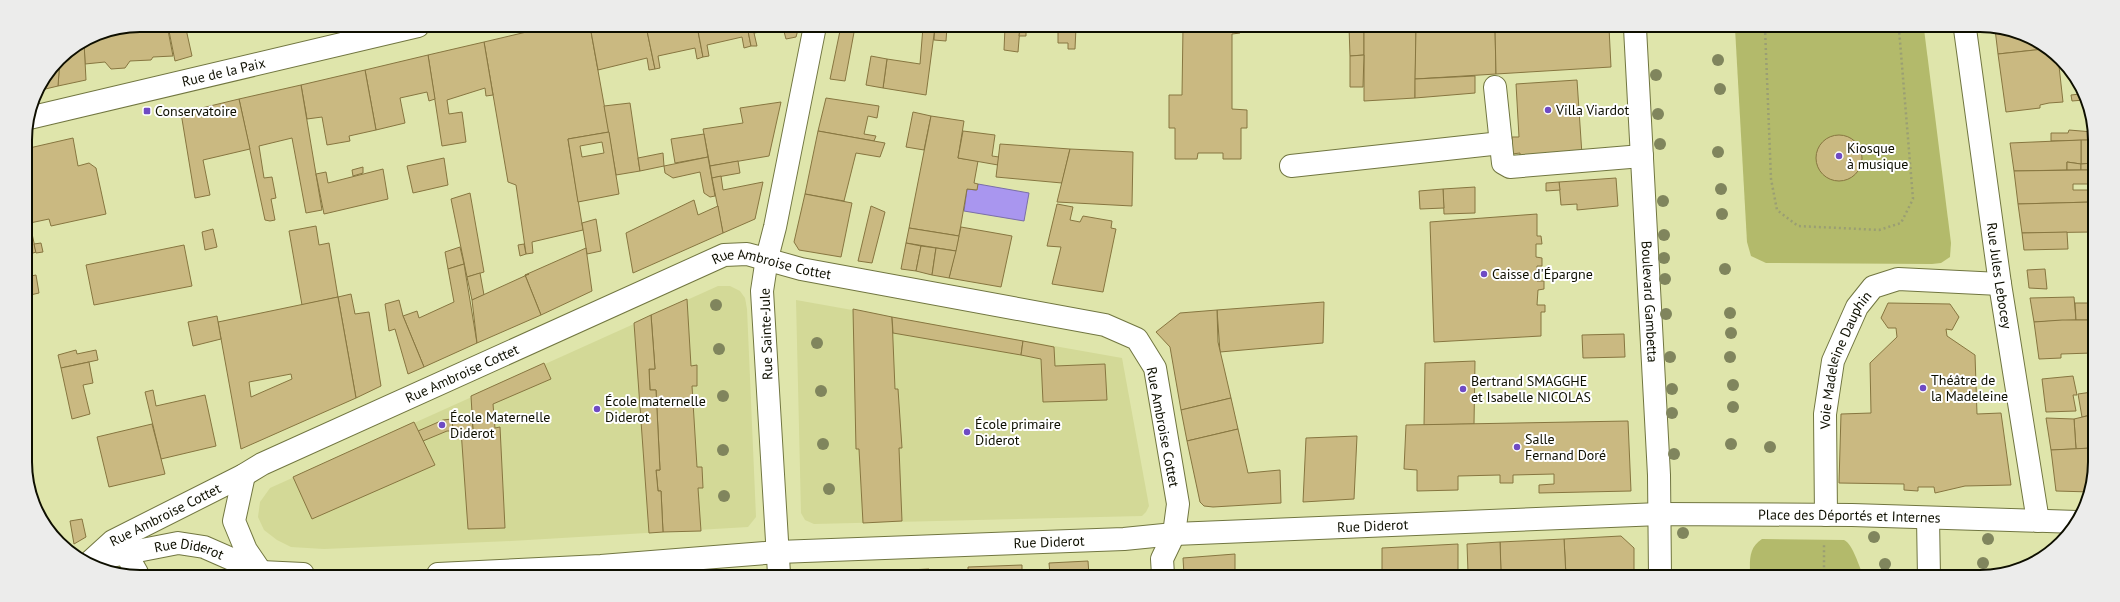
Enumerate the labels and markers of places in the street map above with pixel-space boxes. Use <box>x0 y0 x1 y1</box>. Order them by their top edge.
place label: Villa Viardot <box>1555 101 1630 119</box>
place label: Conservatoire <box>155 102 237 120</box>
marker: Villa Viardot <box>1543 105 1553 115</box>
marker: Conservatoire <box>142 106 152 116</box>
place label: Kiosque à musique <box>1847 139 1908 173</box>
marker: Kiosque à musique <box>1834 151 1844 161</box>
place label: Caisse d'Épargne <box>1492 265 1593 283</box>
marker: Caisse d'Épargne <box>1479 269 1489 279</box>
place label: Théâtre de la Madeleine <box>1931 371 2008 405</box>
place label: Bertrand SMAGGHE et Isabelle NICOLAS <box>1471 372 1591 406</box>
marker: Théâtre de la Madeleine <box>1918 383 1928 393</box>
marker: Bertrand SMAGGHE et Isabelle NICOLAS <box>1458 384 1468 394</box>
place label: École maternelle Diderot <box>605 392 706 426</box>
marker: École maternelle Diderot <box>592 404 602 414</box>
place label: École Maternelle Diderot <box>450 408 550 442</box>
place label: École primaire Diderot <box>975 415 1061 449</box>
marker: École Maternelle Diderot <box>437 420 447 430</box>
marker: École primaire Diderot <box>962 427 972 437</box>
place label: Salle Fernand Doré <box>1525 430 1606 464</box>
marker: Salle Fernand Doré <box>1512 442 1522 452</box>

